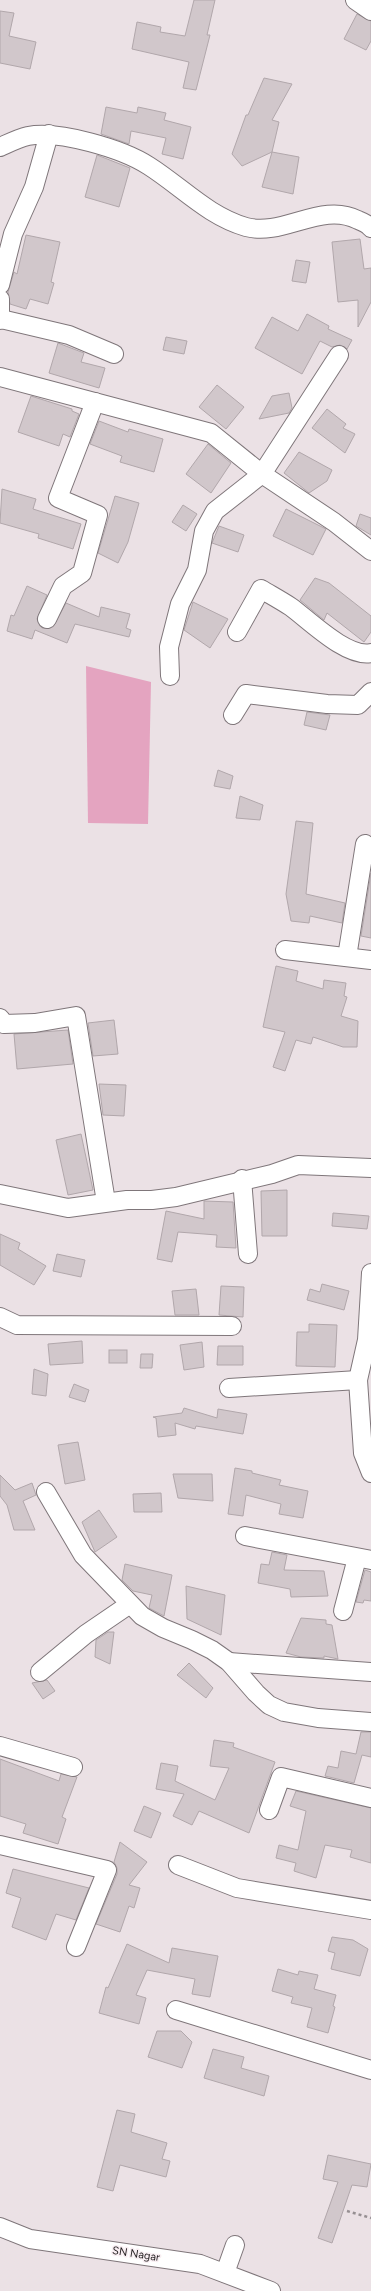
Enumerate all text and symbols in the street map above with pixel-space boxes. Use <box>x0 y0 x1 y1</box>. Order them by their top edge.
street label: SN Nagar <box>111 2244 161 2264</box>

